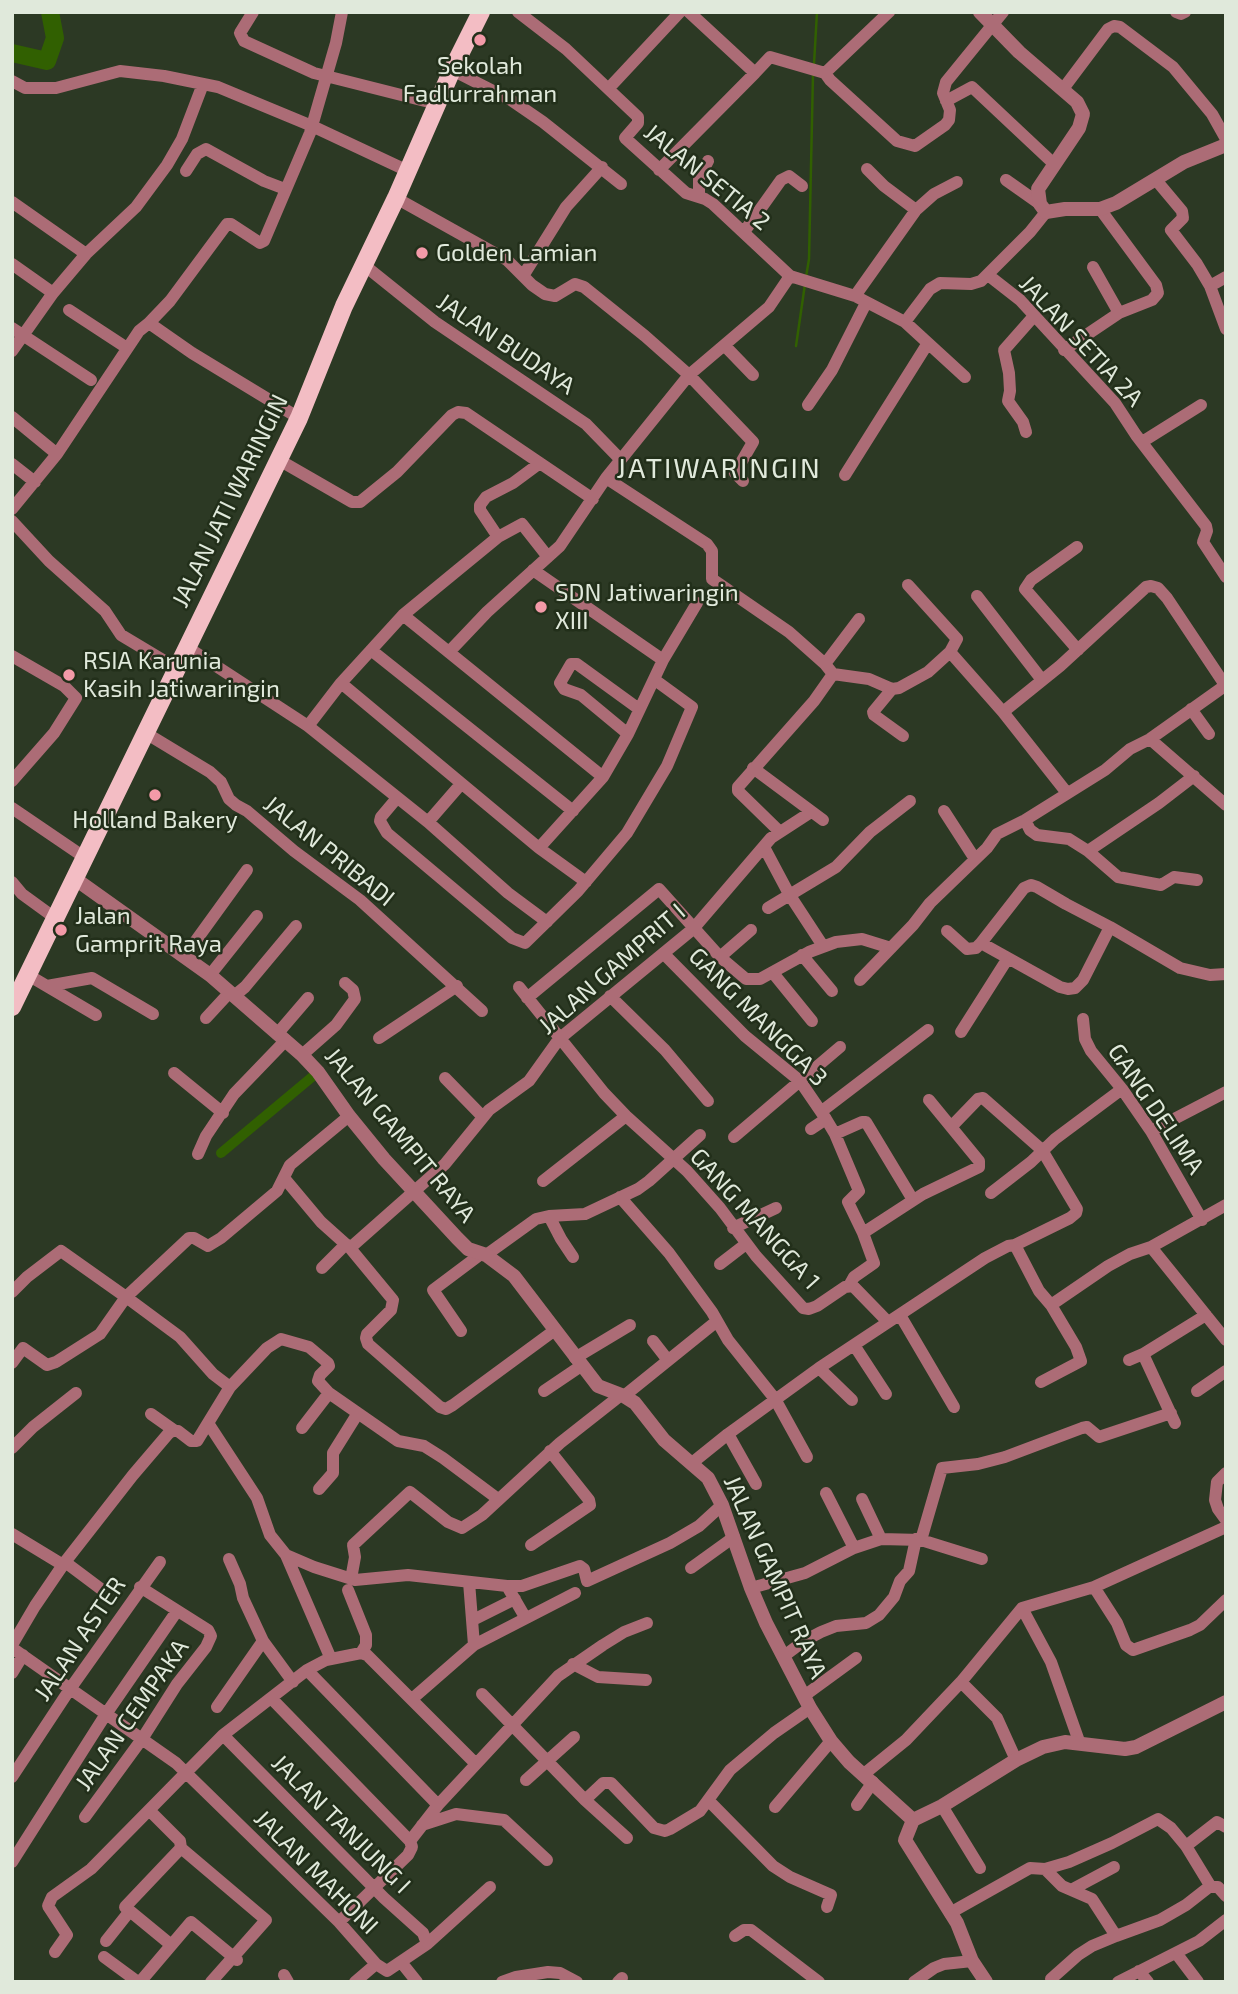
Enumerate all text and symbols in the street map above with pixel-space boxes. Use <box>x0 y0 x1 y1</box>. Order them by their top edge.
marker: Sekolah Fadlurrahman <box>472 32 488 48</box>
place label: Sekolah Fadlurrahman <box>403 52 557 108</box>
street label: JALAN SETIA 2 <box>638 117 776 237</box>
place label: Golden Lamian <box>436 239 597 267</box>
marker: Golden Lamian <box>414 245 430 261</box>
street label: JALAN SETIA 2A <box>1013 270 1149 412</box>
street label: JALAN BUDAYA <box>432 287 580 401</box>
street label: JALAN JATI WARINGIN <box>166 390 294 612</box>
district label: JATIWARINGIN <box>618 452 820 486</box>
place label: SDN Jatiwaringin XIII <box>555 579 739 635</box>
marker: SDN Jatiwaringin XIII <box>533 599 549 615</box>
place label: RSIA Karunia Kasih Jatiwaringin <box>83 647 280 703</box>
marker: RSIA Karunia Kasih Jatiwaringin <box>61 667 77 683</box>
marker: Holland Bakery <box>147 787 163 803</box>
street label: JALAN PRIBADI <box>258 789 400 913</box>
place label: Holland Bakery <box>72 806 238 834</box>
street label: JALAN GAMPRIT I <box>533 898 691 1040</box>
place label: Jalan Gamprit Raya <box>75 902 222 958</box>
marker: Jalan Gamprit Raya <box>53 922 69 938</box>
street label: GANG MANGGA 3 <box>683 942 833 1092</box>
street label: GANG DELIMA <box>1102 1038 1210 1180</box>
street label: JALAN GAMPIT RAYA <box>319 1042 481 1228</box>
street label: GANG MANGGA 1 <box>684 1142 826 1296</box>
street label: JALAN GAMPIT RAYA <box>717 1471 833 1683</box>
street label: JALAN ASTER <box>28 1572 132 1706</box>
street label: JALAN CEMPAKA <box>69 1634 195 1796</box>
street label: JALAN TANJUNG I <box>265 1748 417 1900</box>
street label: JALAN MAHONI <box>248 1804 384 1940</box>

